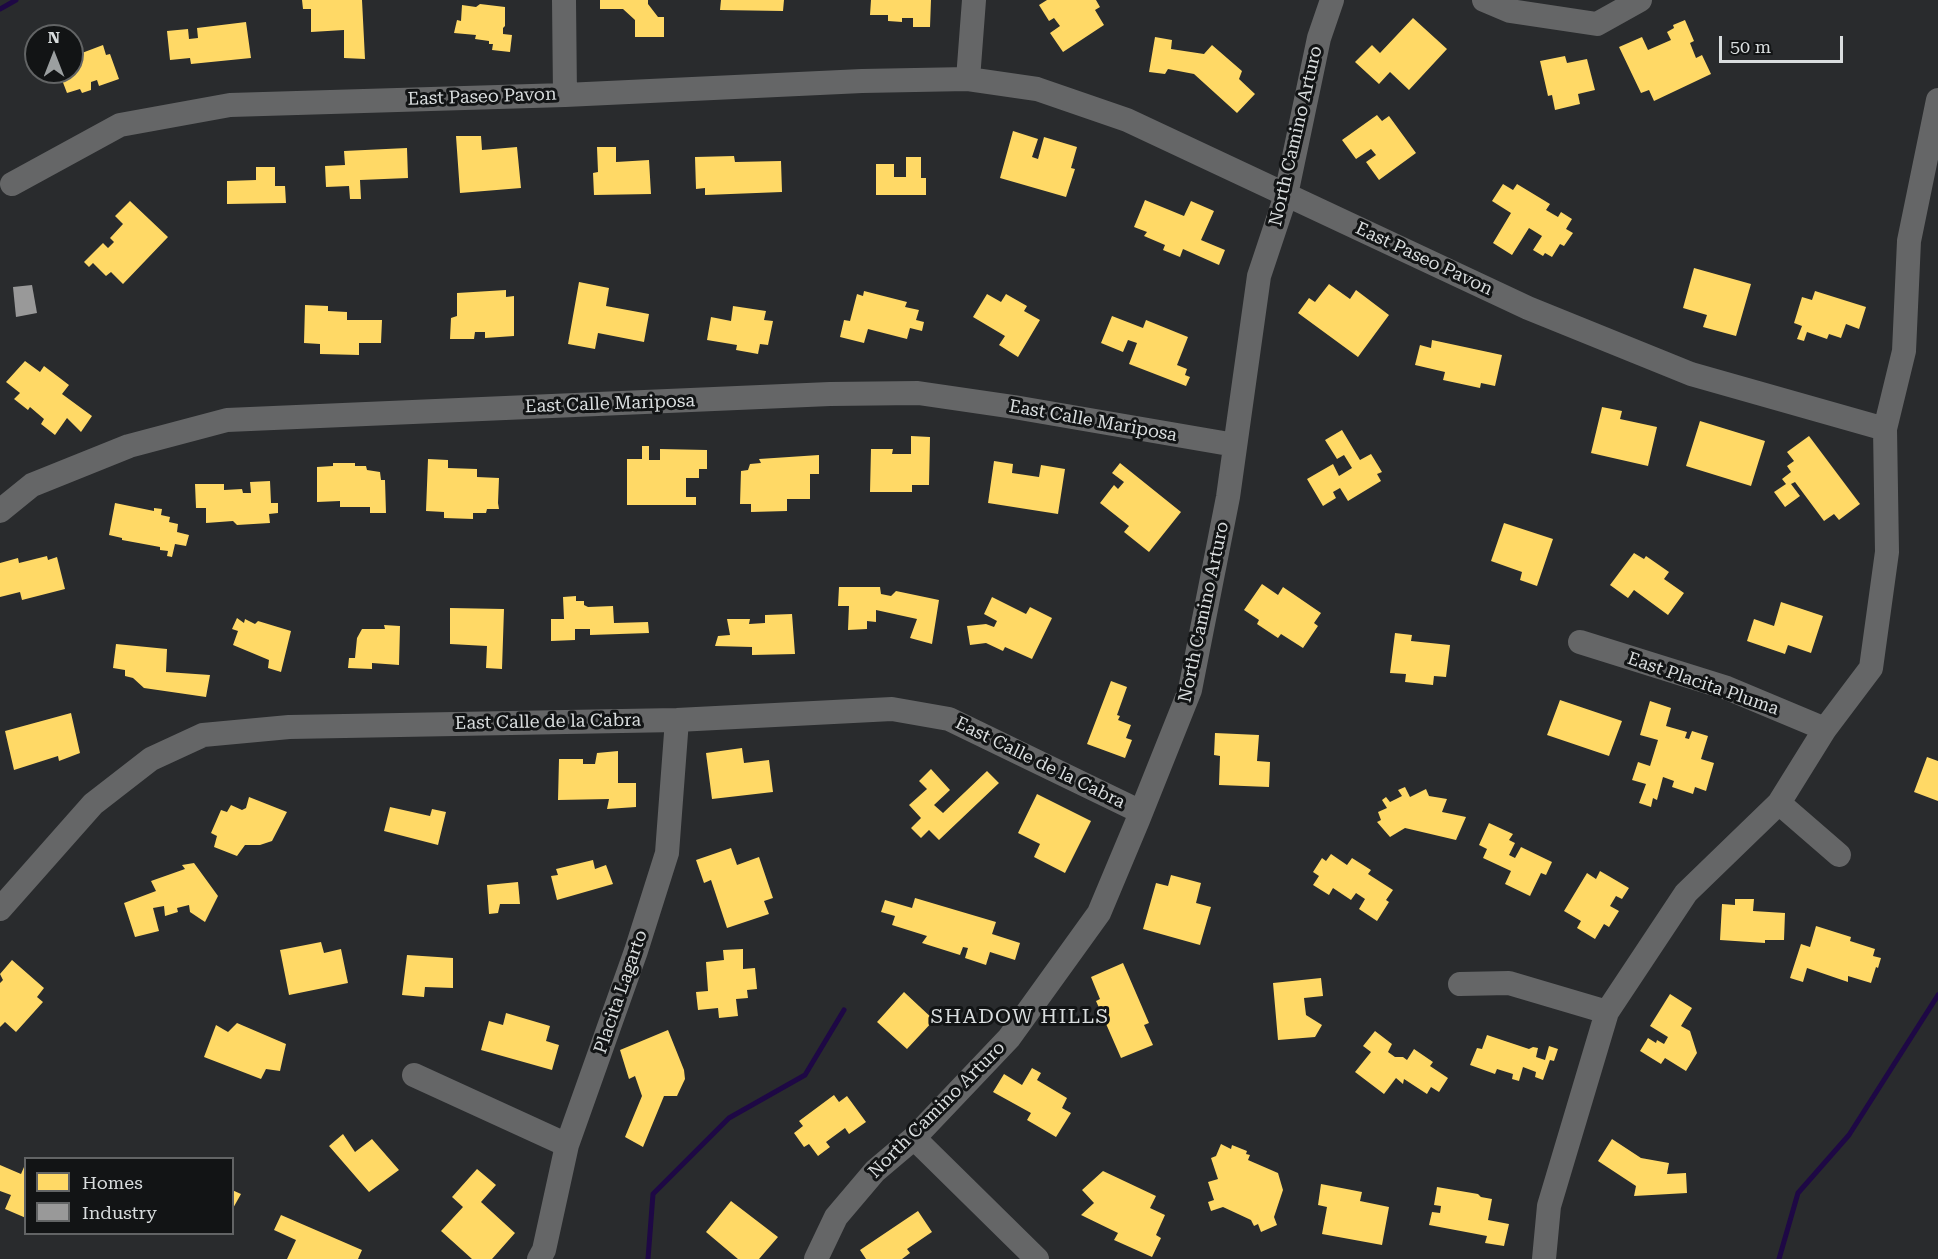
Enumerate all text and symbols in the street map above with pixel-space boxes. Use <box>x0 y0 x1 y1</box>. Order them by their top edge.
north arrow <box>24 24 84 84</box>
scale bar <box>1722 24 1846 62</box>
text: N <box>48 28 60 47</box>
text: 50 m <box>1730 36 1771 57</box>
street label: North Camino Arturo <box>1265 44 1327 228</box>
street label: East Paseo Pavon <box>407 84 557 110</box>
street label: East Paseo Pavon <box>1352 218 1496 300</box>
street label: East Calle Mariposa <box>525 390 695 418</box>
street label: East Calle Mariposa <box>1007 396 1179 446</box>
street label: North Camino Arturo <box>1174 520 1234 704</box>
street label: East Placita Pluma <box>1624 648 1782 720</box>
street label: East Calle de la Cabra <box>455 710 641 734</box>
street label: East Calle de la Cabra <box>951 712 1129 814</box>
street label: Placita Lagarto <box>590 927 652 1057</box>
district label: SHADOW HILLS <box>931 1005 1109 1029</box>
street label: North Camino Arturo <box>864 1037 1010 1183</box>
legend <box>24 1157 234 1235</box>
text: Homes <box>82 1172 143 1193</box>
text: Industry <box>82 1202 157 1223</box>

